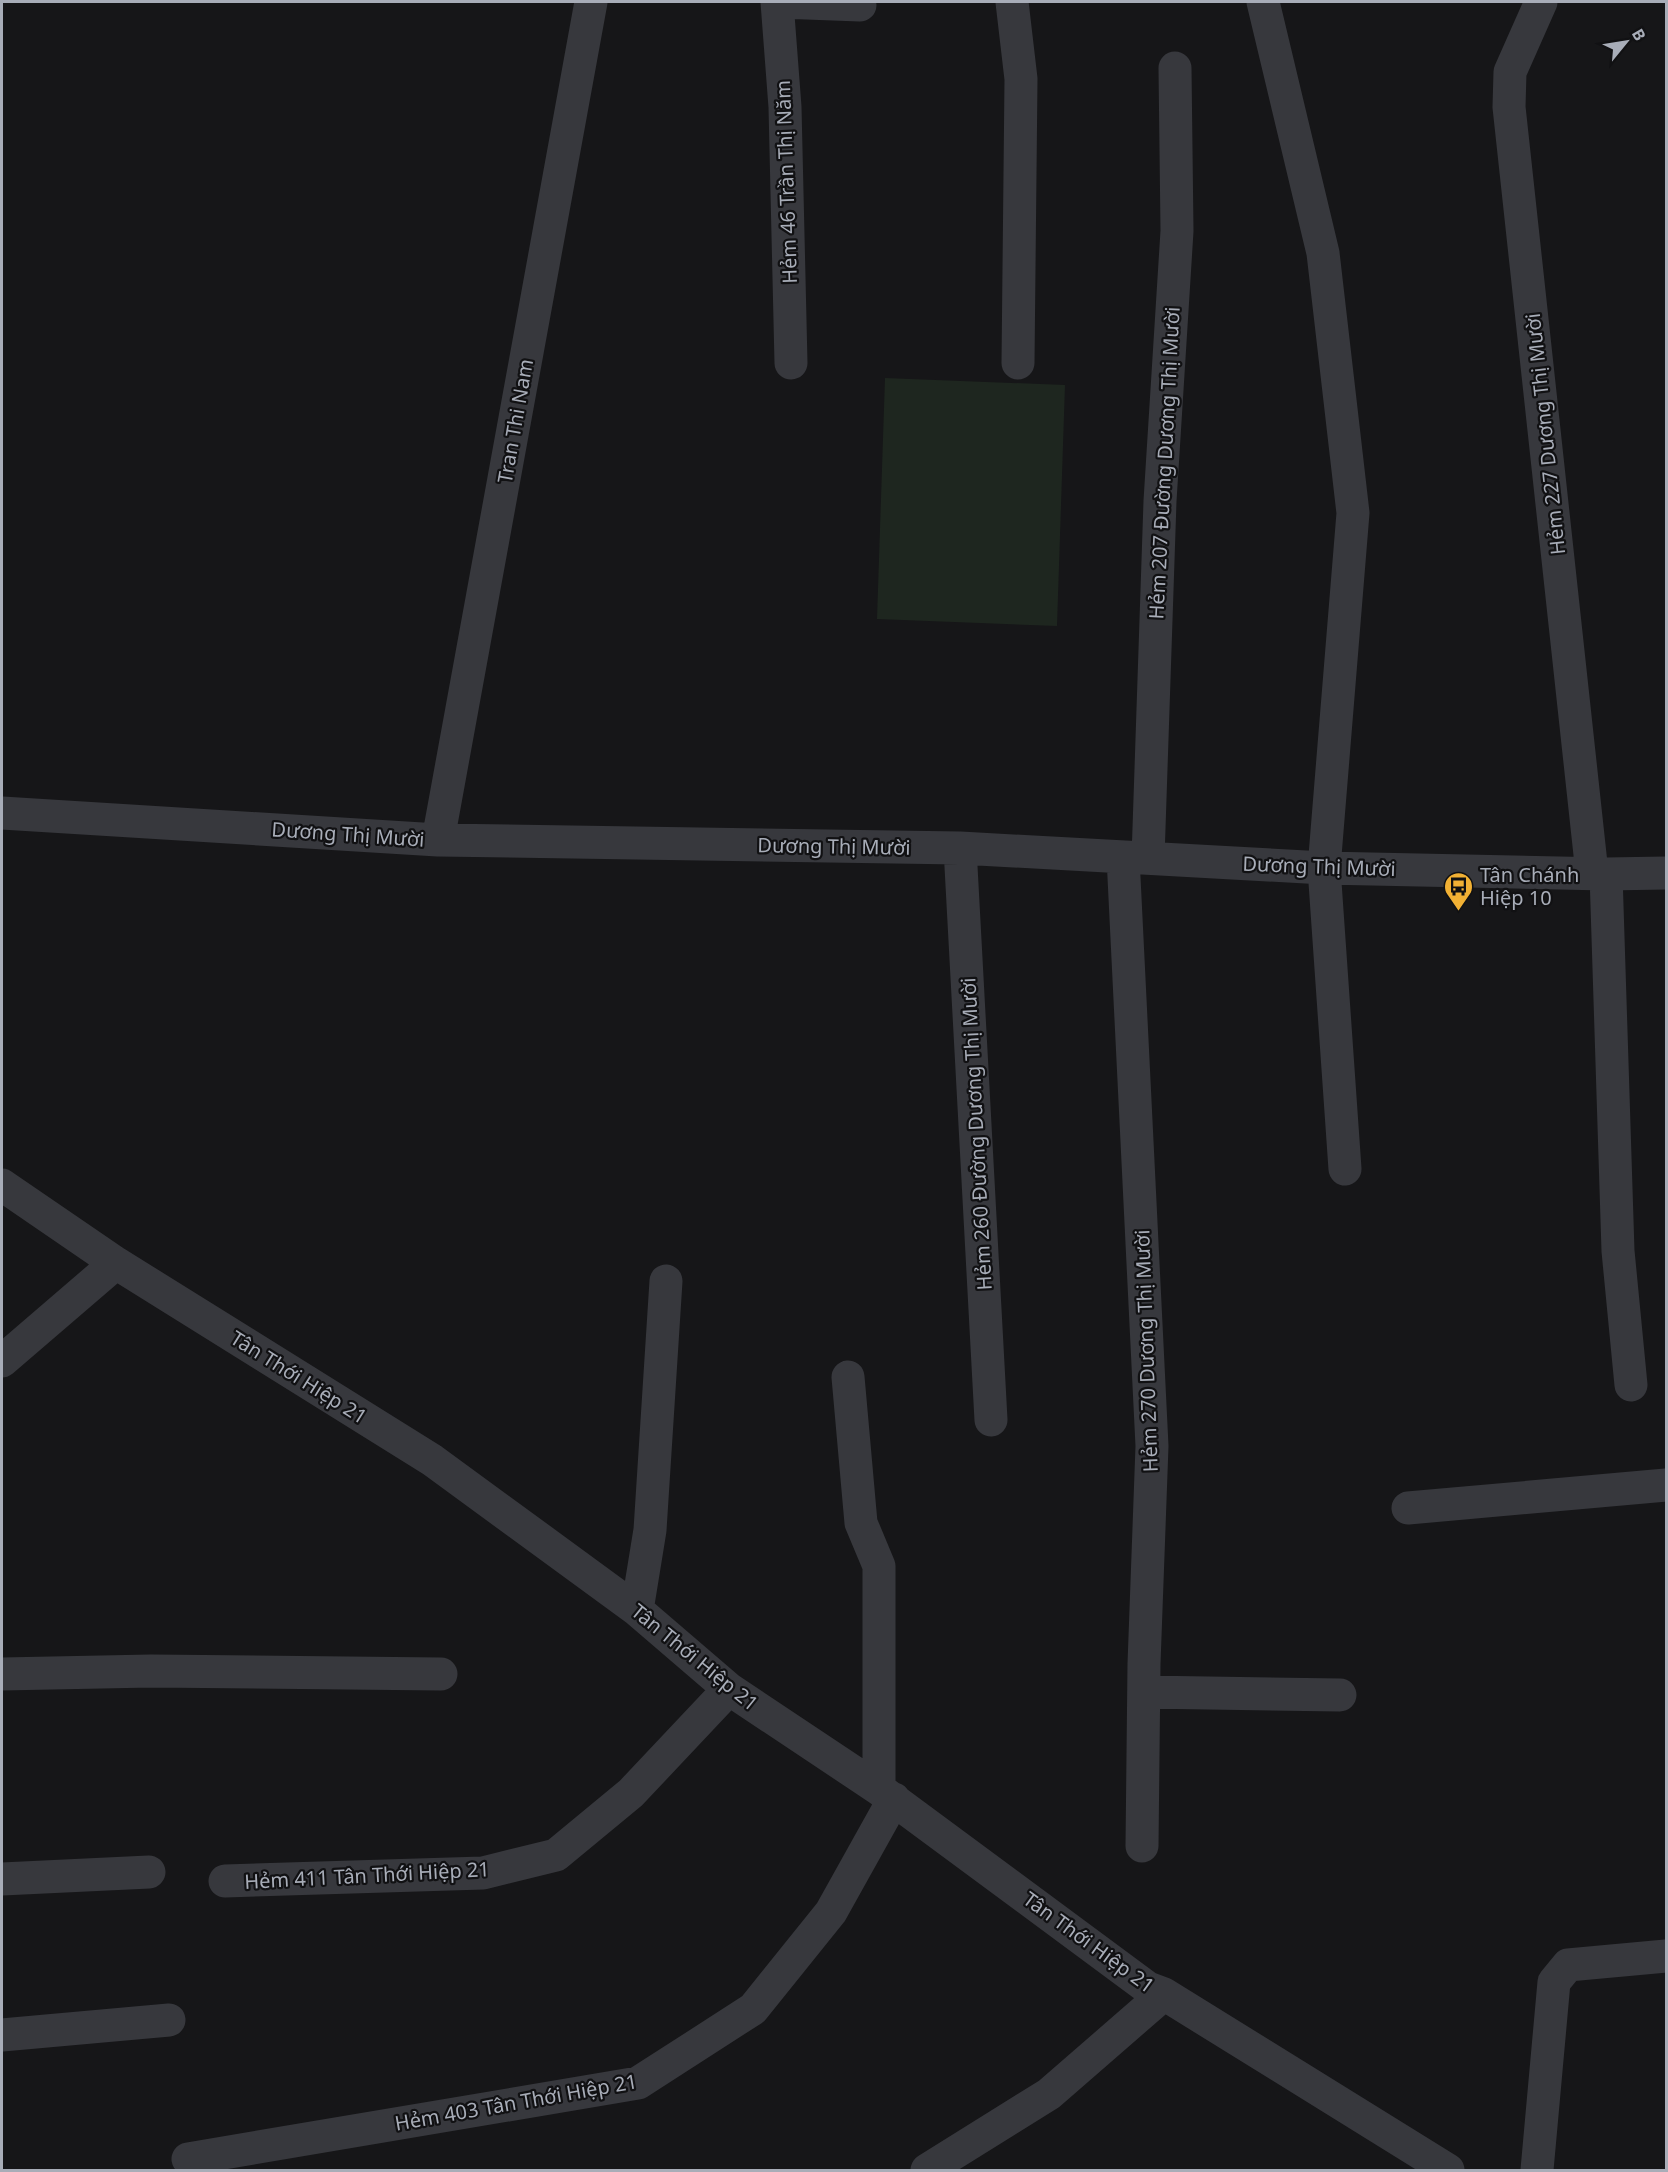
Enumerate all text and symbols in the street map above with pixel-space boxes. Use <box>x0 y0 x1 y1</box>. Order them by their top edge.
north arrow <box>1596 12 1656 72</box>
text: B <box>1627 24 1651 45</box>
street label: Hẻm 46 Trần Thị Năm <box>769 80 803 284</box>
street label: Hẻm 207 Đường Dương Thị Mười <box>1142 306 1186 620</box>
street label: Hẻm 227 Dương Thị Mười <box>1519 312 1571 556</box>
street label: Tran Thi Nam <box>491 357 539 485</box>
street label: Dương Thị Mười <box>271 815 425 853</box>
street label: Dương Thị Mười <box>757 831 911 861</box>
street label: Dương Thị Mười <box>1242 850 1396 882</box>
place label: Tân Chánh Hiệp 10 <box>1480 861 1579 911</box>
bus stop icon: Tân Chánh Hiệp 10 <box>1443 870 1475 912</box>
street label: Hẻm 260 Đường Dương Thị Mười <box>954 977 998 1291</box>
street label: Hẻm 270 Dương Thị Mười <box>1128 1229 1164 1473</box>
street label: Tân Thới Hiệp 21 <box>226 1324 372 1430</box>
street label: Tân Thới Hiệp 21 <box>626 1597 764 1717</box>
street label: Hẻm 411 Tân Thới Hiệp 21 <box>244 1855 490 1895</box>
street label: Tân Thới Hiệp 21 <box>1018 1885 1160 1999</box>
street label: Hẻm 403 Tân Thới Hiệp 21 <box>393 2067 639 2137</box>

